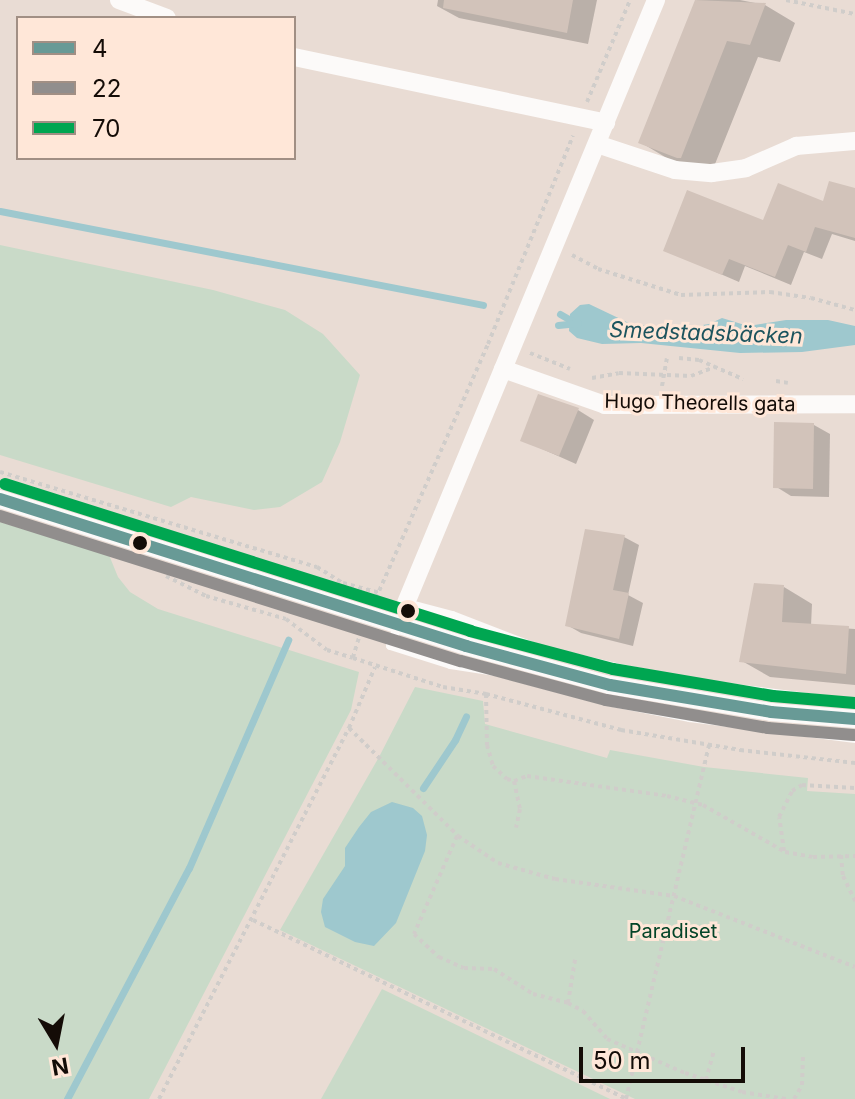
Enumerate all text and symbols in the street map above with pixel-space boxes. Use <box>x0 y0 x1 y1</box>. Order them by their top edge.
legend <box>16 16 296 160</box>
text: 4 <box>92 34 108 63</box>
text: 22 <box>92 74 121 103</box>
text: 70 <box>92 114 120 143</box>
water label: Smedstadsbäcken <box>609 316 803 350</box>
street label: Hugo Theorells gata <box>604 389 796 417</box>
unlabelled marker <box>132 535 148 551</box>
unlabelled marker <box>400 603 416 619</box>
park label: Paradiset <box>629 919 717 943</box>
north arrow <box>16 1003 96 1083</box>
scale bar <box>583 1031 749 1081</box>
text: 50 m <box>593 1046 651 1075</box>
text: N <box>50 1052 71 1081</box>

